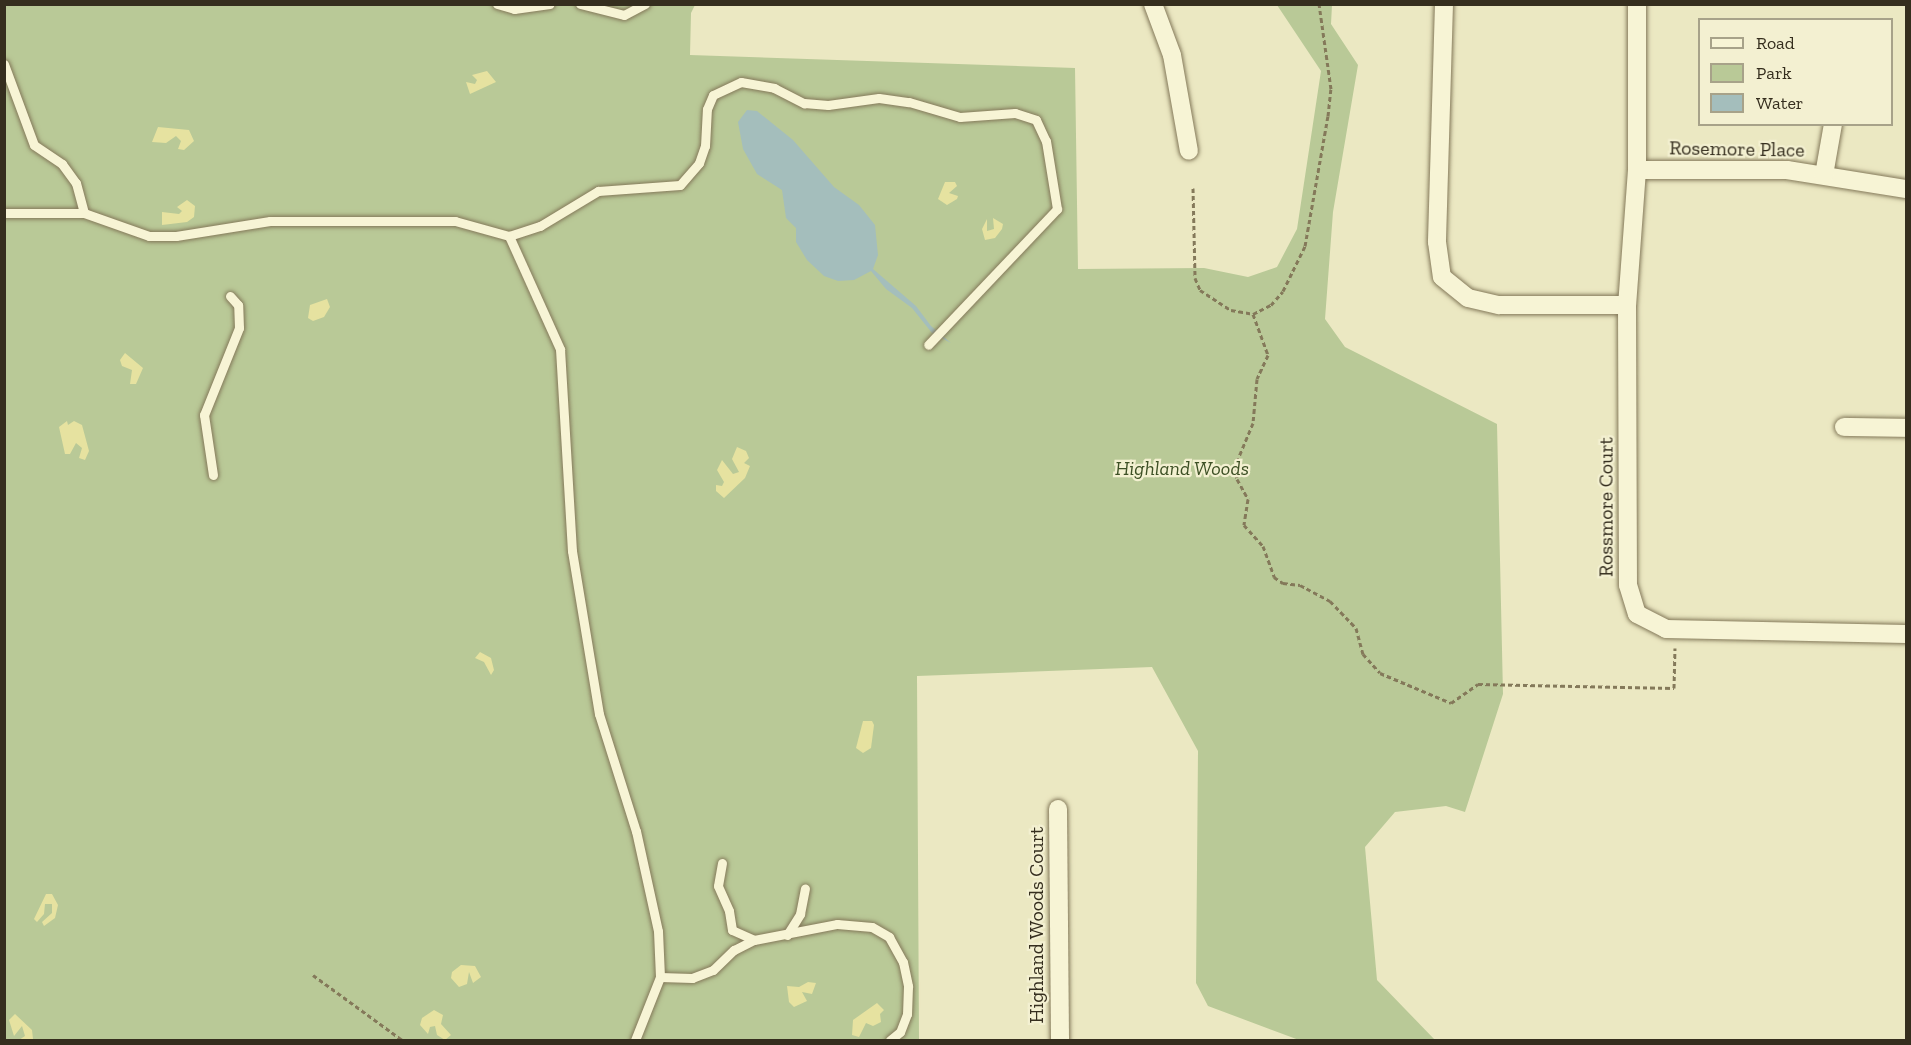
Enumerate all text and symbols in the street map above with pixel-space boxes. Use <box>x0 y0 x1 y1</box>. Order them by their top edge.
legend <box>1698 18 1893 126</box>
text: Road <box>1756 32 1795 54</box>
text: Park <box>1756 62 1792 84</box>
text: Water <box>1756 92 1803 114</box>
street label: Rosemore Place <box>1669 136 1805 162</box>
street label: Rossmore Court <box>1594 437 1618 577</box>
park label: Highland Woods <box>1115 456 1249 480</box>
street label: Highland Woods Court <box>1024 826 1048 1024</box>

